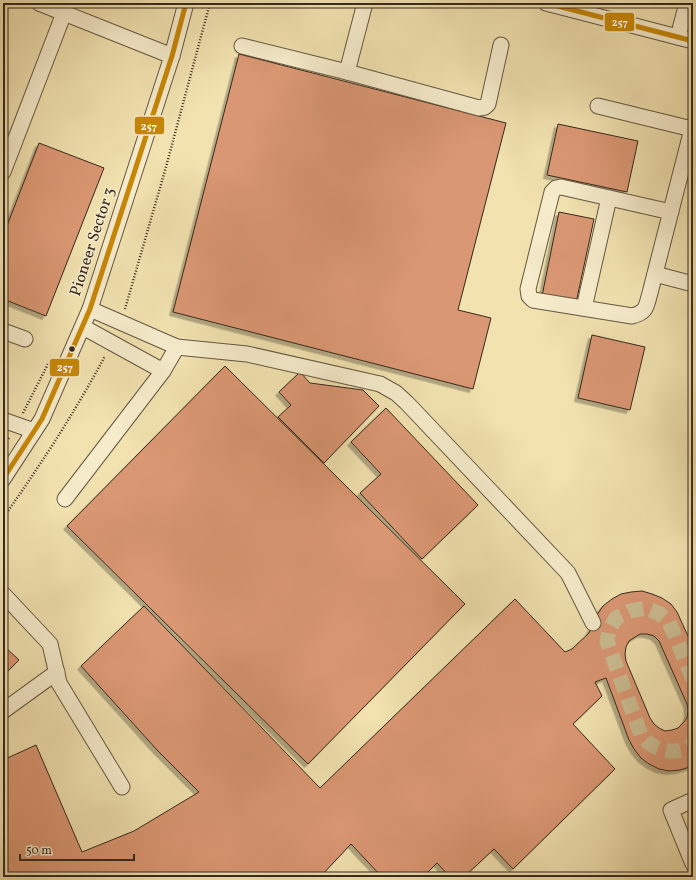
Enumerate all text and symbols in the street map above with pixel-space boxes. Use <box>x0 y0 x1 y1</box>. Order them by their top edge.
line badge: 257 <box>604 12 635 32</box>
text: 257 <box>612 16 628 31</box>
line badge: 257 <box>134 116 165 135</box>
text: 257 <box>141 120 157 135</box>
street label: Pioneer Sector 3 <box>65 185 121 299</box>
unlabelled marker <box>67 344 77 354</box>
line badge: 257 <box>49 358 80 377</box>
text: 257 <box>57 361 73 376</box>
scale bar <box>20 836 134 862</box>
text: 50 m <box>26 843 52 859</box>

